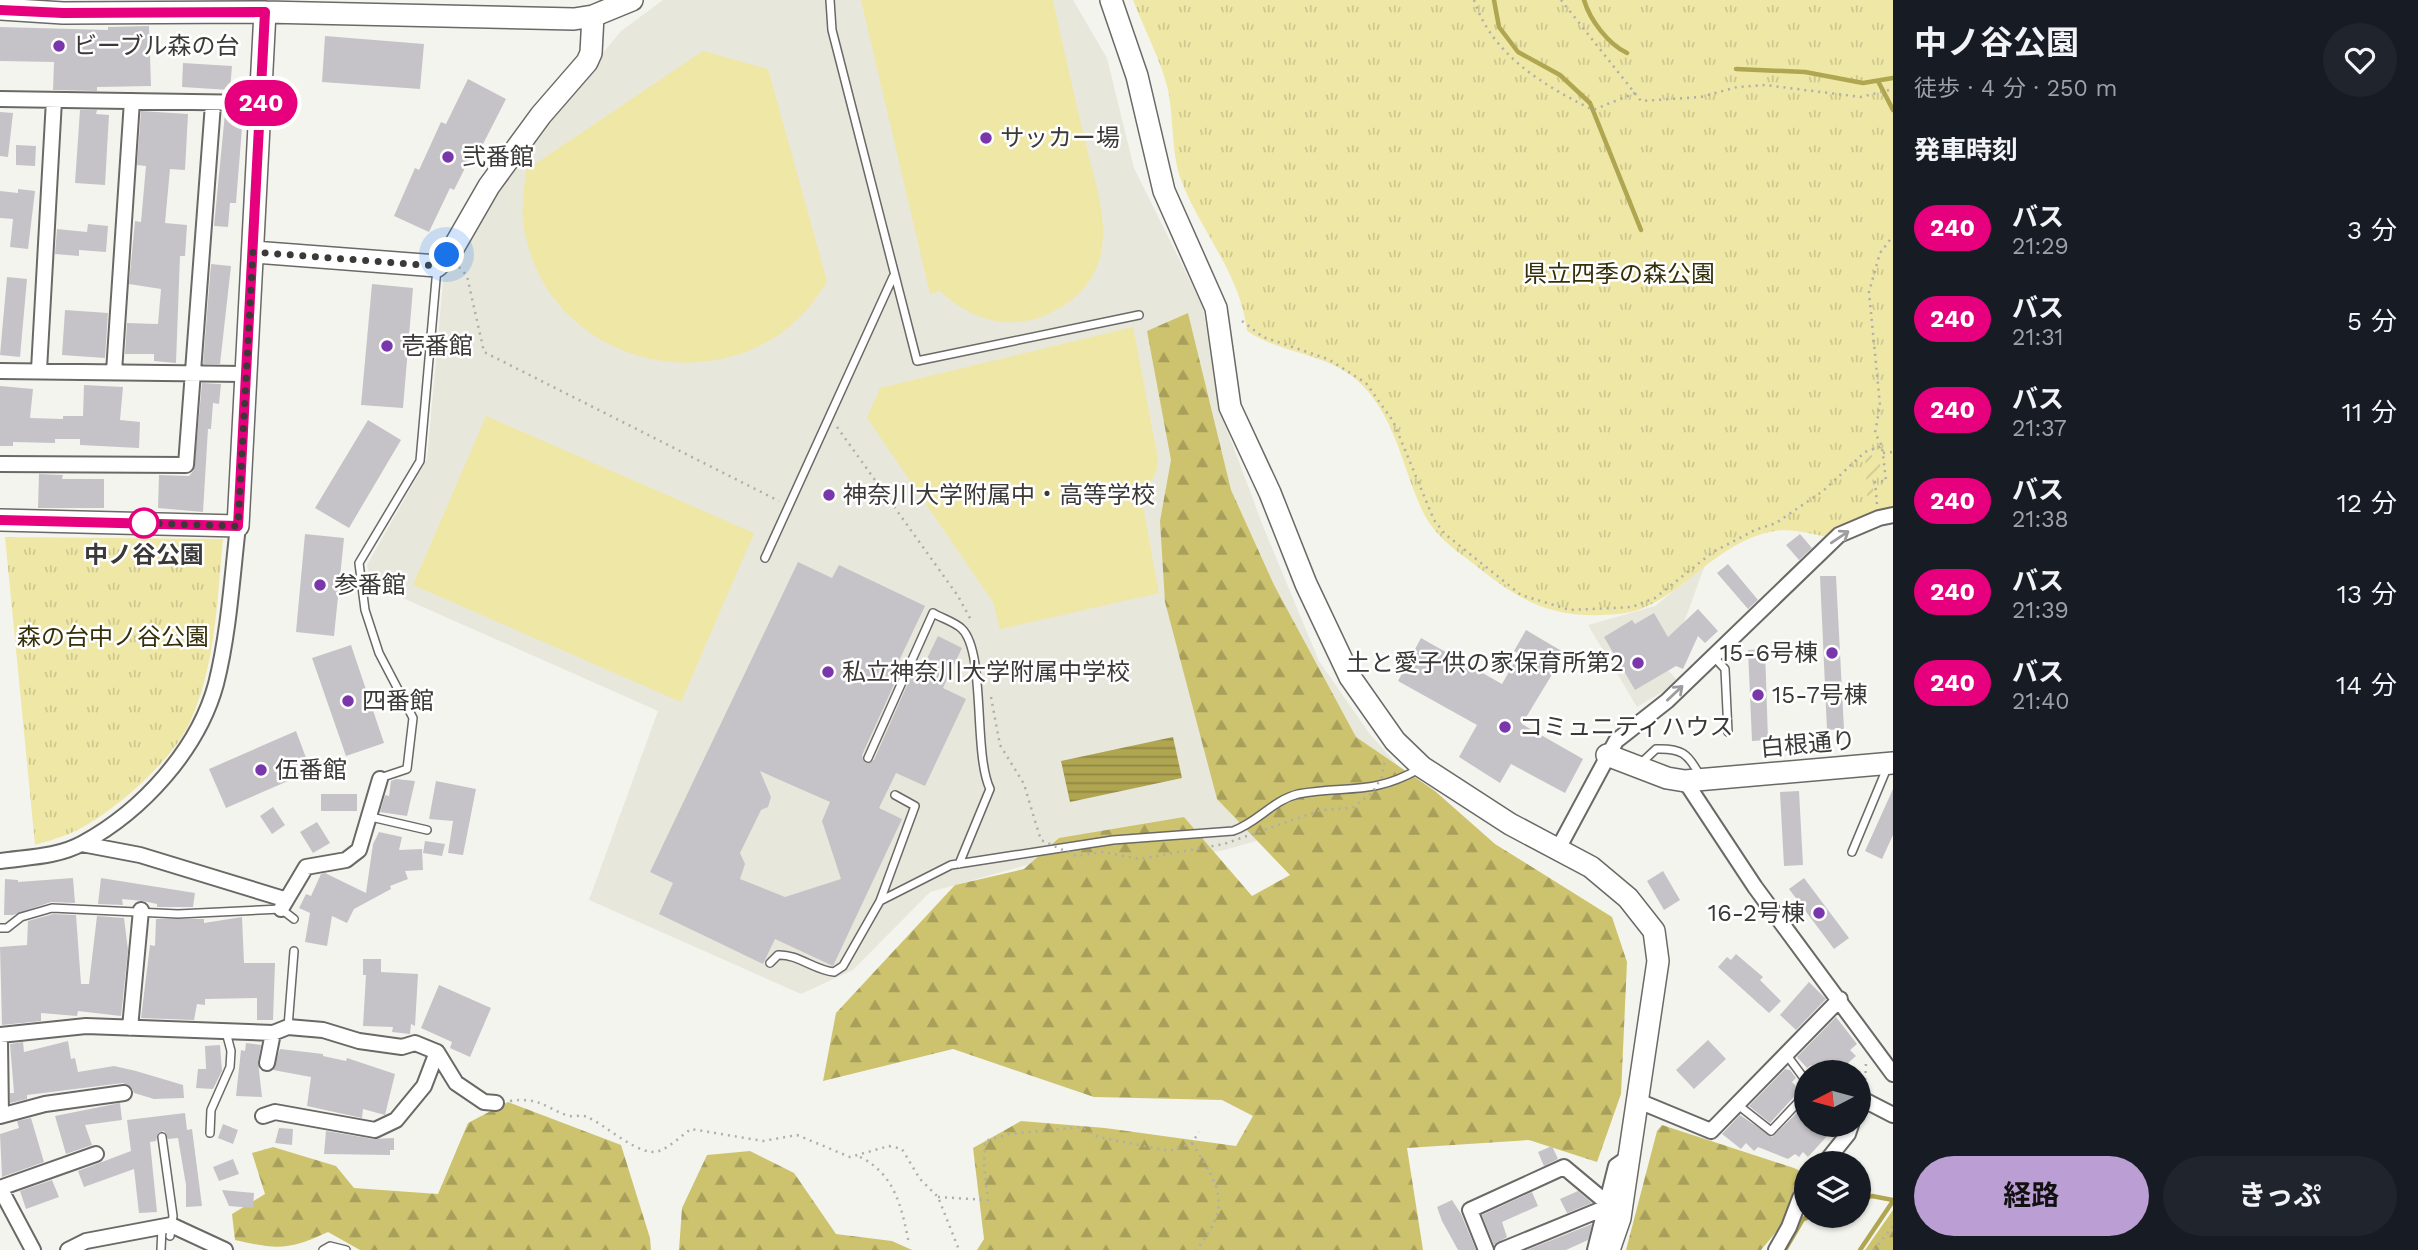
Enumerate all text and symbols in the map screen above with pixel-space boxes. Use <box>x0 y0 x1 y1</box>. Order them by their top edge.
text: 中ノ谷公園 <box>1914 23 2079 62</box>
button: heart <box>2323 23 2397 97</box>
place label: ビーブル森の台 <box>73 32 240 60</box>
marker: ビーブル森の台 <box>51 38 67 54</box>
text: 徒歩 · 4 分 · 250 m <box>1914 75 2118 102</box>
line badge: 240 <box>221 80 301 126</box>
text: 240 <box>239 89 283 117</box>
place label: サッカー場 <box>1000 124 1120 152</box>
marker: サッカー場 <box>978 130 994 146</box>
text: 発車時刻 <box>1914 135 2018 165</box>
place label: 弐番館 <box>462 143 534 171</box>
marker: 弐番館 <box>440 149 456 165</box>
text: バス <box>2012 202 2064 232</box>
text: 240 <box>1930 214 1975 242</box>
text: 3 分 <box>2347 215 2397 245</box>
text: 21:29 <box>2012 233 2069 260</box>
your location <box>429 237 464 272</box>
park label: 県立四季の森公園 <box>1523 260 1715 288</box>
text: バス <box>2012 293 2064 323</box>
text: 240 <box>1930 305 1975 333</box>
text: 5 分 <box>2347 306 2397 336</box>
text: 21:31 <box>2012 324 2064 351</box>
place label: 壱番館 <box>401 332 473 360</box>
marker: 壱番館 <box>379 338 395 354</box>
text: バス <box>2012 384 2064 414</box>
text: 240 <box>1930 396 1975 424</box>
text: 11 分 <box>2342 397 2397 427</box>
text: 21:37 <box>2012 415 2067 442</box>
text: バス <box>2012 475 2064 505</box>
place label: 神奈川大学附属中・高等学校 <box>843 481 1155 509</box>
marker: 神奈川大学附属中・高等学校 <box>821 487 837 503</box>
text: 240 <box>1930 487 1975 515</box>
text: 12 分 <box>2337 488 2397 518</box>
text: 21:38 <box>2012 506 2069 533</box>
marker: 中ノ谷公園 <box>129 508 159 538</box>
one-way arrow <box>1830 530 1849 544</box>
place label: 中ノ谷公園 <box>84 541 204 569</box>
text: バス <box>2012 566 2064 596</box>
place label: 参番館 <box>334 571 406 599</box>
marker: 参番館 <box>312 577 328 593</box>
text: 240 <box>1930 578 1975 606</box>
text: 13 分 <box>2337 579 2397 609</box>
text: 21:39 <box>2012 597 2069 624</box>
park label: 森の台中ノ谷公園 <box>17 623 209 651</box>
place label: 15-6号棟 <box>1720 639 1818 667</box>
marker: 15-6号棟 <box>1824 645 1840 661</box>
place label: 土と愛子供の家保育所第2 <box>1346 649 1624 677</box>
marker: 土と愛子供の家保育所第2 <box>1630 655 1646 671</box>
text: バス <box>2012 657 2064 687</box>
place label: 私立神奈川大学附属中学校 <box>842 658 1130 686</box>
marker: 私立神奈川大学附属中学校 <box>820 664 836 680</box>
text: 240 <box>1930 669 1975 697</box>
text: 14 分 <box>2336 670 2397 700</box>
place label: 15-7号棟 <box>1772 681 1868 709</box>
one-way arrow <box>1666 685 1683 702</box>
place label: 四番館 <box>362 687 434 715</box>
marker: 15-7号棟 <box>1750 687 1766 703</box>
text: 21:40 <box>2012 688 2070 715</box>
marker: 四番館 <box>340 693 356 709</box>
place label: コミュニティハウス <box>1519 713 1734 741</box>
marker: コミュニティハウス <box>1497 719 1513 735</box>
street label: 白根通り <box>1759 726 1857 762</box>
place label: 伍番館 <box>275 756 347 784</box>
marker: 伍番館 <box>253 762 269 778</box>
place label: 16-2号棟 <box>1708 899 1805 927</box>
marker: 16-2号棟 <box>1811 905 1827 921</box>
north arrow <box>1794 1060 1871 1138</box>
map controls <box>1794 1060 1871 1228</box>
button: layers <box>1794 1151 1871 1228</box>
button: 経路 <box>1914 1156 2149 1236</box>
button: きっぷ <box>2163 1156 2397 1236</box>

